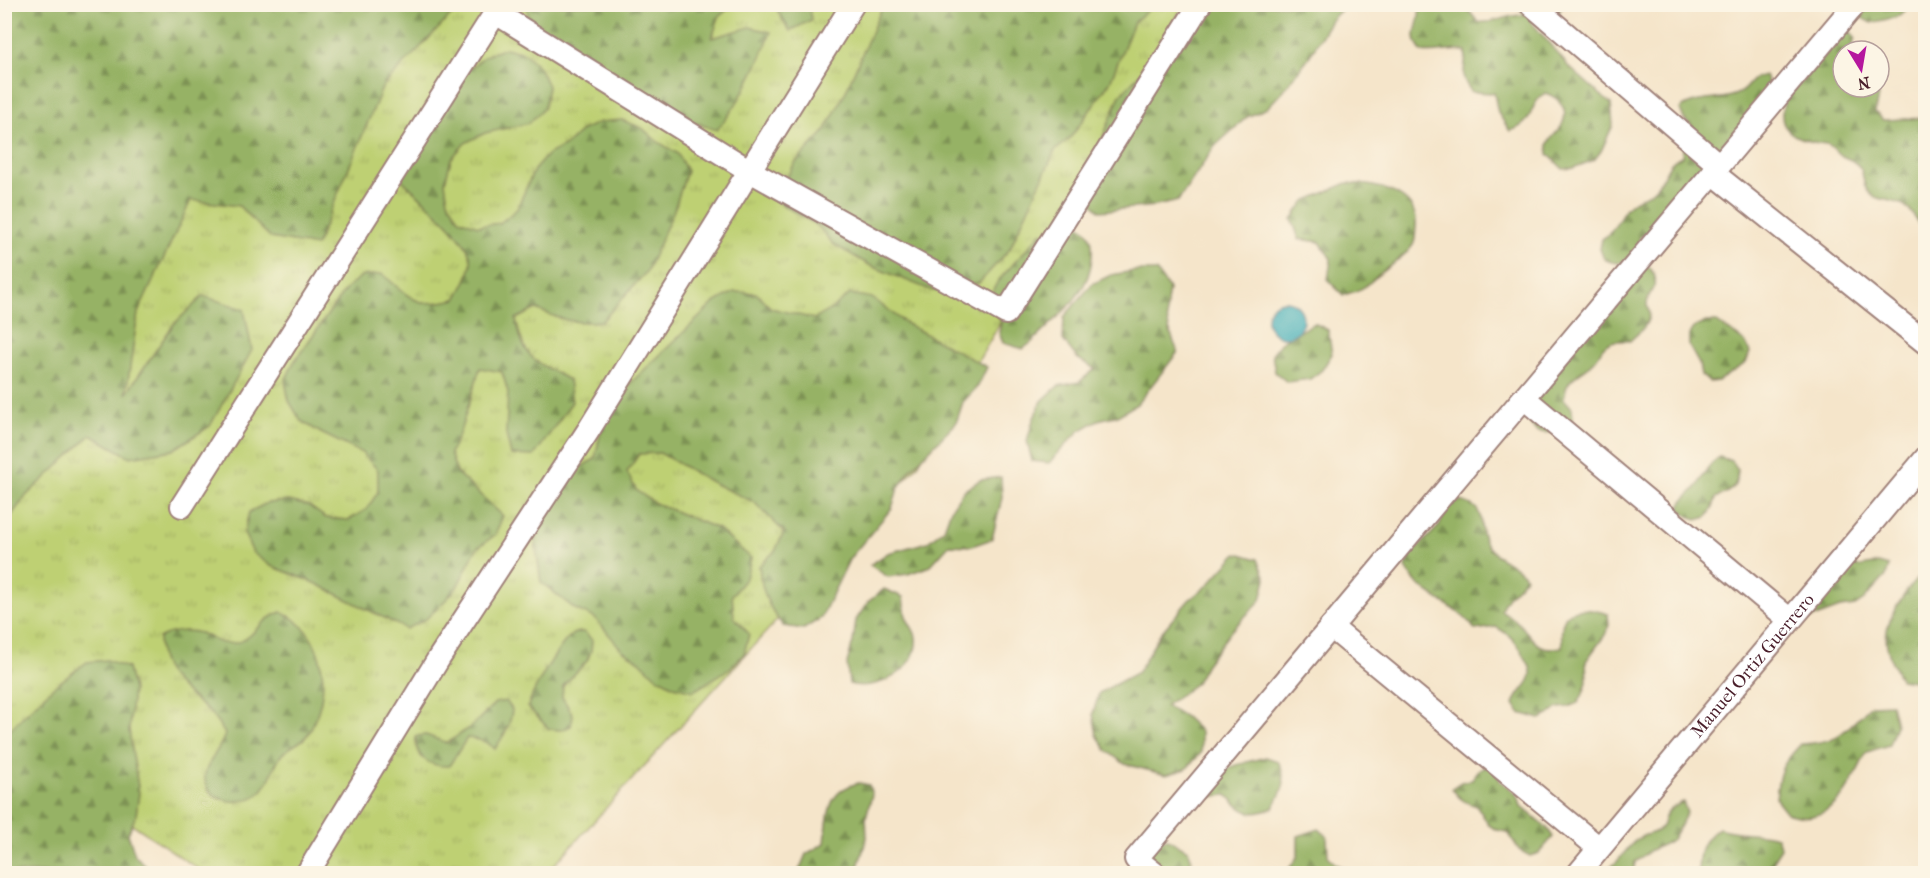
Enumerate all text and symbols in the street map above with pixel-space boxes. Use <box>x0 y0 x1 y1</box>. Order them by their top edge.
north arrow <box>1831 39 1891 99</box>
text: N <box>1855 73 1872 94</box>
street label: Manuel Ortiz Guerrero <box>1687 590 1819 742</box>

